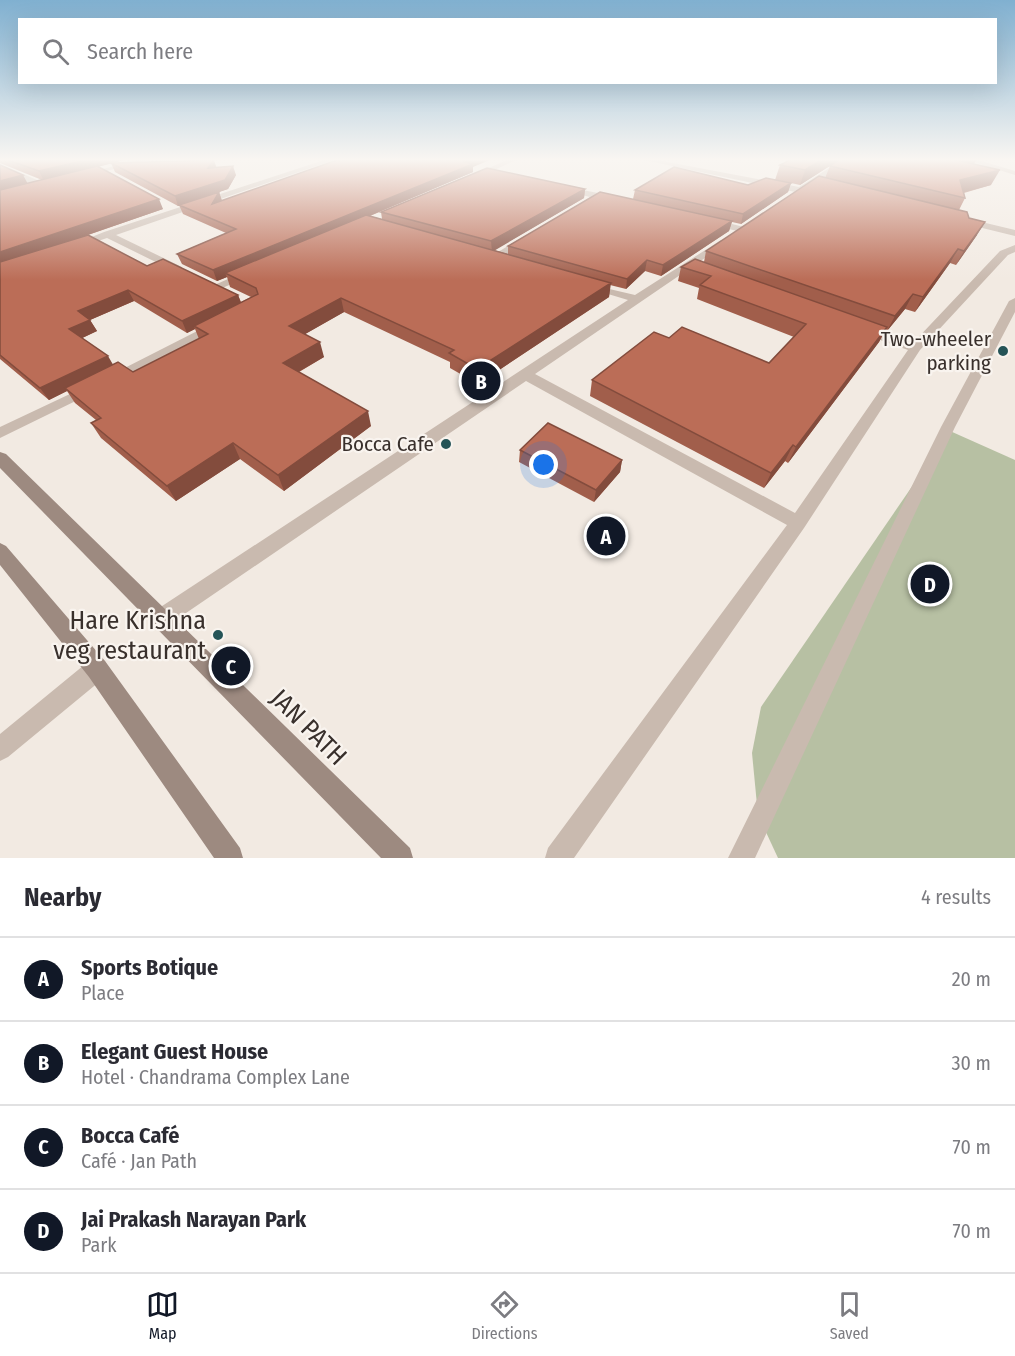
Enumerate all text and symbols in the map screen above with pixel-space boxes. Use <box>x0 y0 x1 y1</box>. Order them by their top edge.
search box <box>18 18 997 84</box>
icon: search <box>39 35 72 68</box>
text: Search here <box>87 38 193 65</box>
place label: Two-wheeler parking <box>881 326 992 376</box>
marker: Two-wheeler parking <box>996 344 1010 358</box>
pin: B <box>462 358 500 404</box>
place label: Bocca Cafe <box>342 431 434 457</box>
marker: Bocca Cafe <box>439 437 453 451</box>
your location <box>529 450 558 479</box>
pin: A <box>586 514 626 558</box>
pin: D <box>910 562 950 606</box>
place label: Hare Krishna veg restaurant <box>53 605 206 666</box>
marker: Hare Krishna veg restaurant <box>211 628 225 642</box>
pin: C <box>212 644 250 688</box>
street label: JAN PATH <box>264 683 353 772</box>
text: Nearby <box>24 882 101 913</box>
text: 4 results <box>921 885 991 909</box>
text: Sports Botique <box>81 954 218 981</box>
text: A <box>38 967 49 991</box>
text: 20 m <box>952 967 991 991</box>
text: Place <box>81 981 124 1005</box>
text: Elegant Guest House <box>81 1038 268 1065</box>
text: B <box>38 1051 49 1075</box>
text: 30 m <box>951 1051 991 1075</box>
text: Hotel · Chandrama Complex Lane <box>81 1065 350 1089</box>
text: Bocca Café <box>81 1122 180 1149</box>
text: C <box>38 1135 49 1159</box>
text: 70 m <box>953 1135 991 1159</box>
text: Café · Jan Path <box>81 1149 197 1173</box>
text: Jai Prakash Narayan Park <box>81 1206 306 1233</box>
text: D <box>38 1219 49 1243</box>
text: 70 m <box>953 1219 991 1243</box>
text: Park <box>81 1233 117 1257</box>
tab: Map <box>146 1288 179 1343</box>
tab: Directions <box>471 1288 538 1343</box>
tab: Saved <box>830 1288 869 1343</box>

